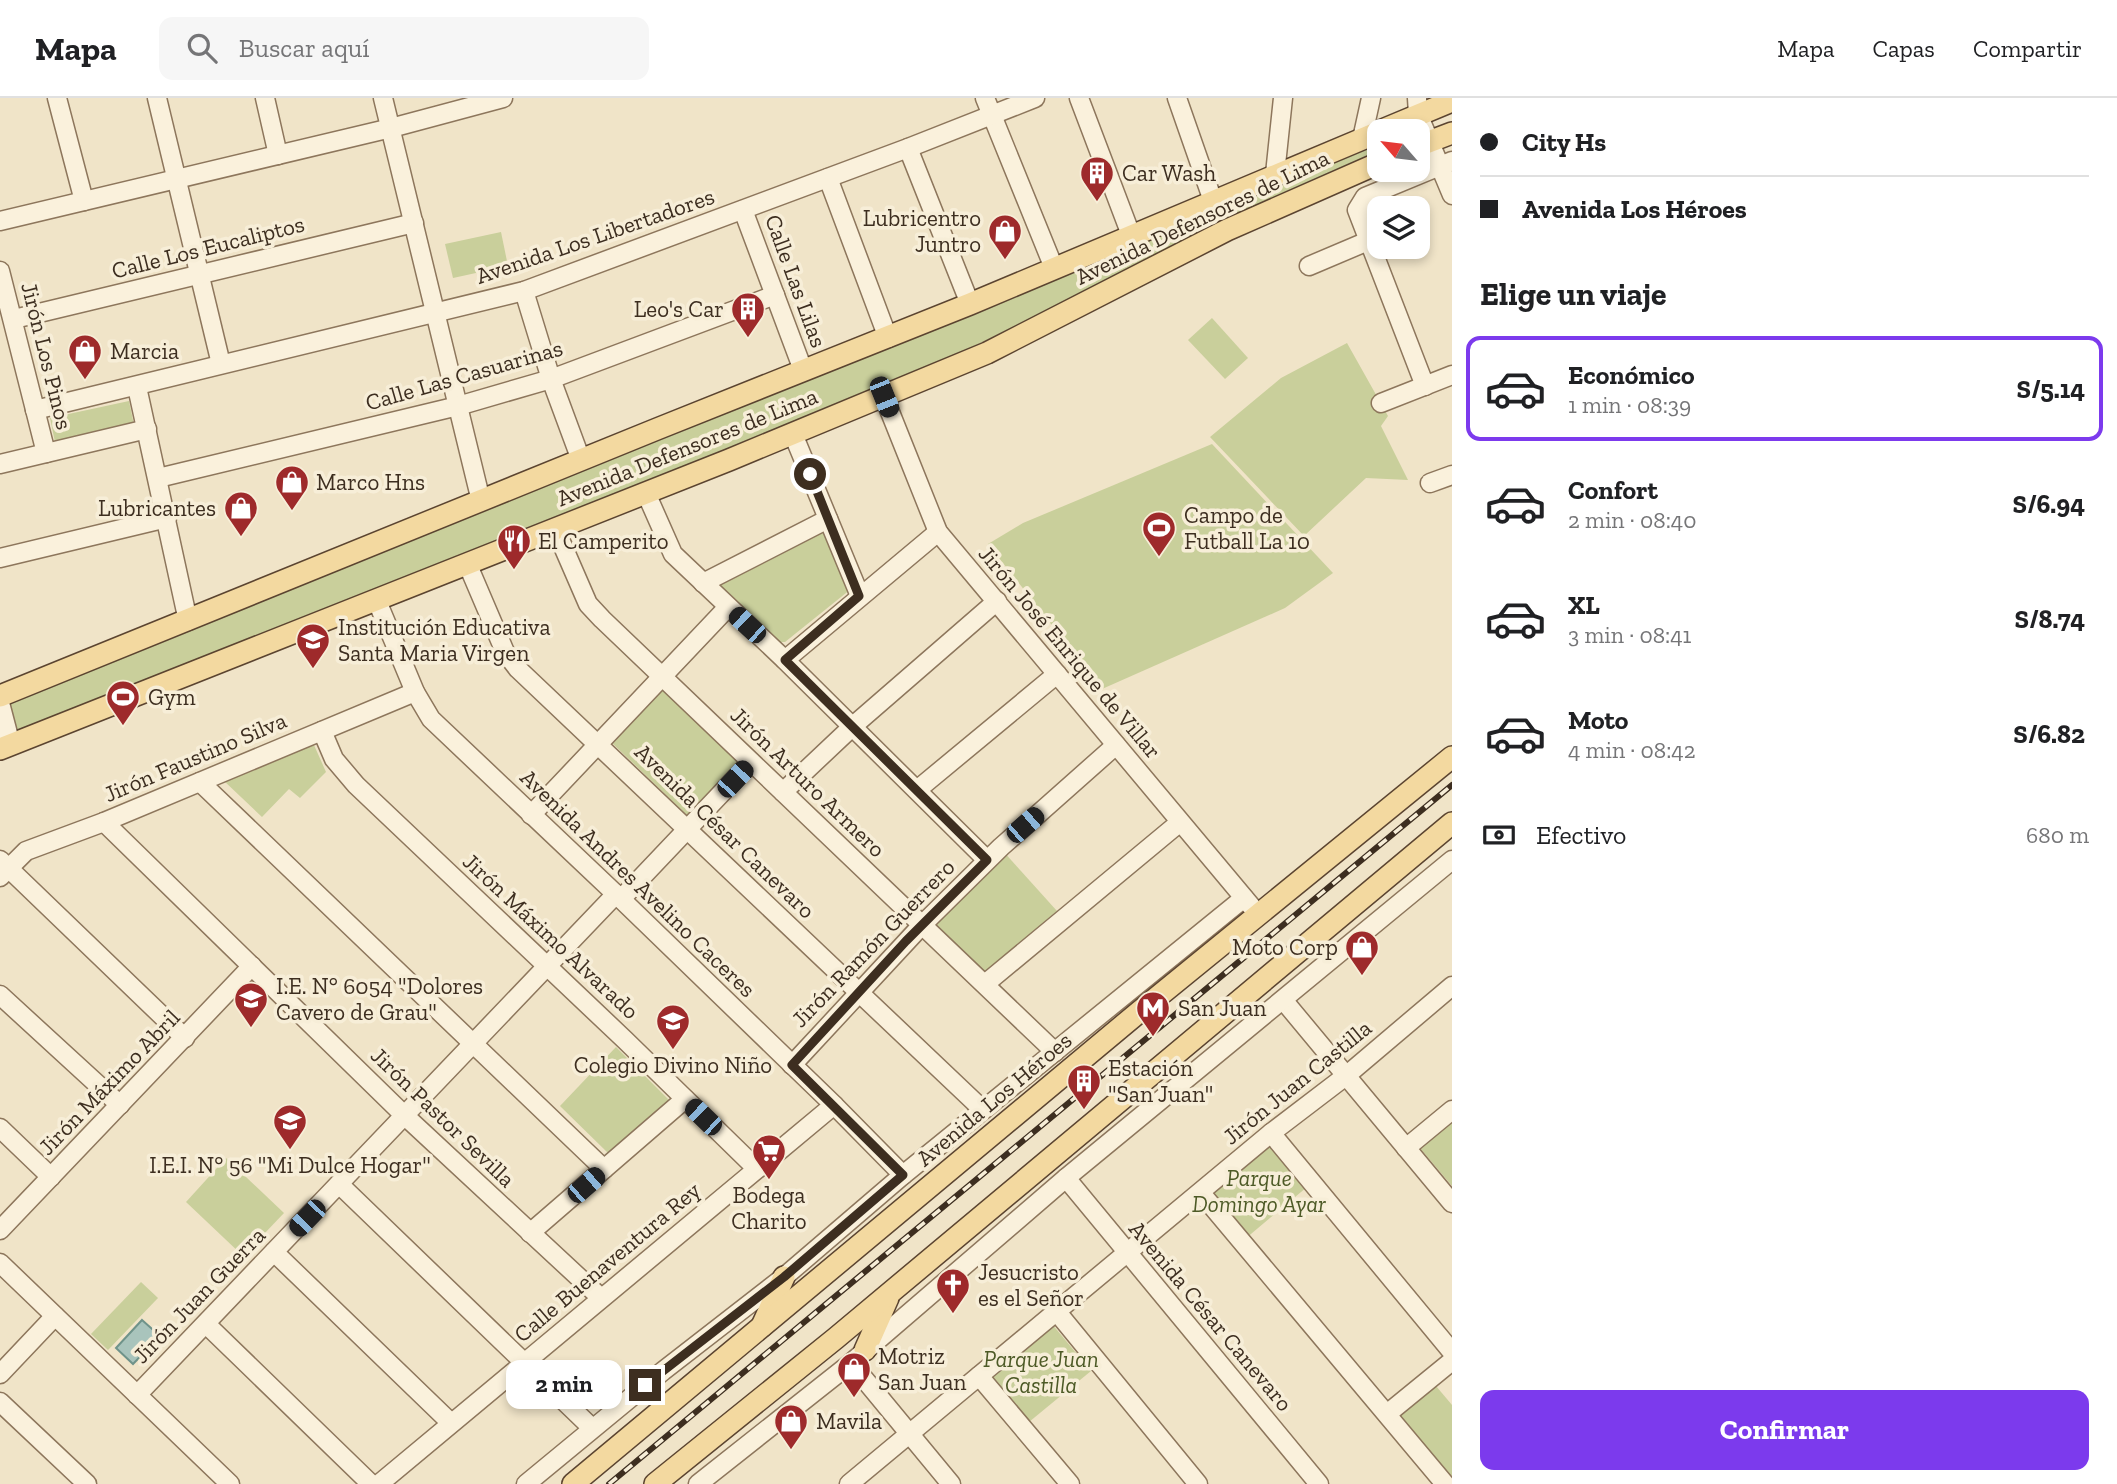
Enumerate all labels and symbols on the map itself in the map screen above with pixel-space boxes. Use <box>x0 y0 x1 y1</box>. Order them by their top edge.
north arrow <box>1367 119 1430 182</box>
street label: Avenida Defensores de Lima <box>1070 143 1334 291</box>
building icon: Car Wash <box>1078 154 1116 203</box>
place label: Car Wash <box>1122 159 1216 187</box>
street label: Avenida Los Libertadores <box>472 182 718 290</box>
place label: Lubricentro Juntro <box>863 204 981 258</box>
street label: Calle Los Eucaliptos <box>109 210 307 284</box>
street label: Calle Las Lilas <box>759 211 833 351</box>
shop icon: Lubricentro Juntro <box>986 212 1024 261</box>
street label: Jirón Los Pinos <box>15 279 79 433</box>
building icon: Leo's Car <box>729 290 767 339</box>
place label: Leo's Car <box>634 295 724 323</box>
shop icon: Marcia <box>66 332 104 381</box>
street label: Calle Las Casuarinas <box>362 333 566 417</box>
place label: Marcia <box>110 337 179 365</box>
car <box>867 374 902 420</box>
street label: Avenida Defensores de Lima <box>552 382 822 512</box>
route start <box>794 458 826 490</box>
shop icon: Marco Hns <box>273 463 311 512</box>
place label: Marco Hns <box>316 468 425 496</box>
shop icon: Lubricantes <box>222 489 260 538</box>
place label: Lubricantes <box>98 494 216 522</box>
place label: Campo de Futball La 10 <box>1184 501 1310 555</box>
sports icon: Campo de Futball La 10 <box>1140 509 1178 558</box>
restaurant icon: El Camperito <box>495 522 533 571</box>
place label: El Camperito <box>538 527 669 555</box>
street label: Jirón José Enrique de Villar <box>973 540 1167 764</box>
car <box>725 603 770 647</box>
place label: Institución Educativa Santa Maria Virgen <box>338 613 551 667</box>
school or university icon: Institución Educativa Santa Maria Virgen <box>294 621 332 670</box>
sports icon: Gym <box>104 678 142 727</box>
place label: Gym <box>148 683 196 711</box>
street label: Jirón Arturo Armero <box>725 701 891 863</box>
street label: Jirón Faustino Silva <box>100 706 290 808</box>
street label: Avenida César Canevaro <box>629 738 821 924</box>
car <box>713 756 758 802</box>
street label: Avenida Andres Avelino Caceres <box>515 763 761 1003</box>
car <box>1003 803 1048 847</box>
street label: Jirón Máximo Alvarado <box>457 847 645 1025</box>
street label: Jirón Ramón Guerrero <box>786 853 960 1033</box>
shop icon: Moto Corp <box>1343 928 1381 977</box>
place label: Moto Corp <box>1232 933 1338 961</box>
place label: I.E. N° 6054 "Dolores Cavero de Grau" <box>276 972 483 1026</box>
school or university icon: I.E. N° 6054 "Dolores Cavero de Grau" <box>232 980 270 1029</box>
metro station icon: San Juan <box>1134 989 1172 1038</box>
place label: San Juan <box>1178 994 1267 1022</box>
school or university icon: Colegio Divino Niño <box>654 1002 692 1051</box>
street label: Jirón Máximo Abril <box>32 1003 186 1161</box>
street label: Jirón Juan Castilla <box>1217 1014 1377 1150</box>
street label: Avenida Los Héroes <box>911 1026 1077 1172</box>
street label: Jirón Pastor Sevilla <box>365 1041 521 1193</box>
place label: Colegio Divino Niño <box>574 1051 772 1079</box>
place label: Estación "San Juan" <box>1108 1054 1213 1108</box>
building icon: Estación "San Juan" <box>1065 1062 1103 1111</box>
car <box>681 1095 726 1139</box>
school or university icon: I.E.I. N° 56 "Mi Dulce Hogar" <box>271 1102 309 1151</box>
supermarket icon: Bodega Charito <box>750 1132 788 1181</box>
place label: I.E.I. N° 56 "Mi Dulce Hogar" <box>149 1151 431 1179</box>
car <box>564 1163 609 1207</box>
park label: Parque Domingo Ayar <box>1192 1164 1326 1218</box>
street label: Calle Buenaventura Rey <box>508 1176 706 1348</box>
place label: Bodega Charito <box>731 1181 807 1235</box>
car <box>285 1196 330 1240</box>
street label: Avenida César Canevaro <box>1123 1215 1299 1417</box>
street label: Jirón Juan Guerra <box>127 1221 271 1369</box>
place label: Jesucristo es el Señor <box>978 1258 1084 1312</box>
church icon: Jesucristo es el Señor <box>934 1266 972 1315</box>
place label: Motriz San Juan <box>878 1342 967 1396</box>
park label: Parque Juan Castilla <box>983 1345 1099 1399</box>
shop icon: Motriz San Juan <box>835 1350 873 1399</box>
callout: 2 min <box>505 1360 620 1410</box>
route end <box>629 1369 661 1401</box>
shop icon: Mavila <box>772 1402 810 1451</box>
place label: Mavila <box>816 1407 882 1435</box>

